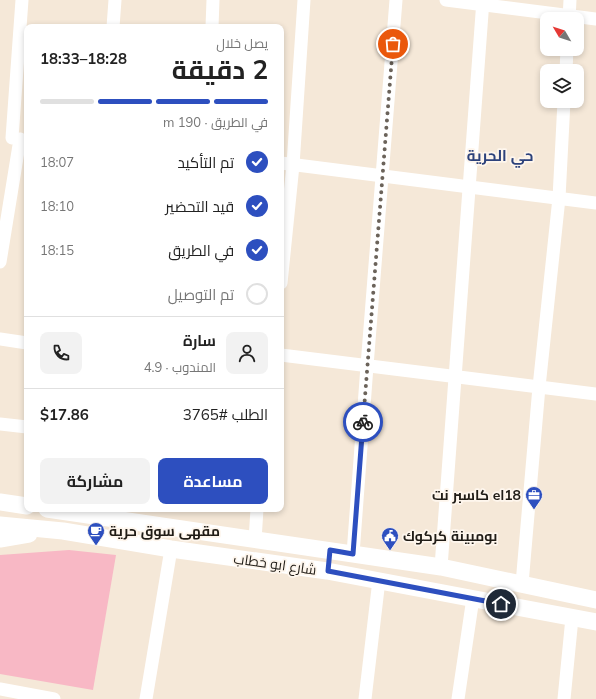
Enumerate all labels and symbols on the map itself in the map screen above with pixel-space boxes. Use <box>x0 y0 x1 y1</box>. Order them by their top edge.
north arrow <box>540 12 584 56</box>
pin <box>376 27 410 61</box>
district label: حي الحرية <box>467 146 533 168</box>
courier <box>343 402 383 442</box>
office icon: كاسبر نت el18 <box>524 485 544 510</box>
place label: كاسبر نت el18 <box>432 486 521 504</box>
cafe icon: مقهى سوق حرية <box>86 521 106 546</box>
place label: مقهى سوق حرية <box>109 522 220 540</box>
public building icon: بومبينة كركوك <box>380 526 400 551</box>
place label: بومبينة كركوك <box>403 527 497 545</box>
street label: شارع ابو خطاب <box>232 549 318 579</box>
pin <box>484 587 518 621</box>

